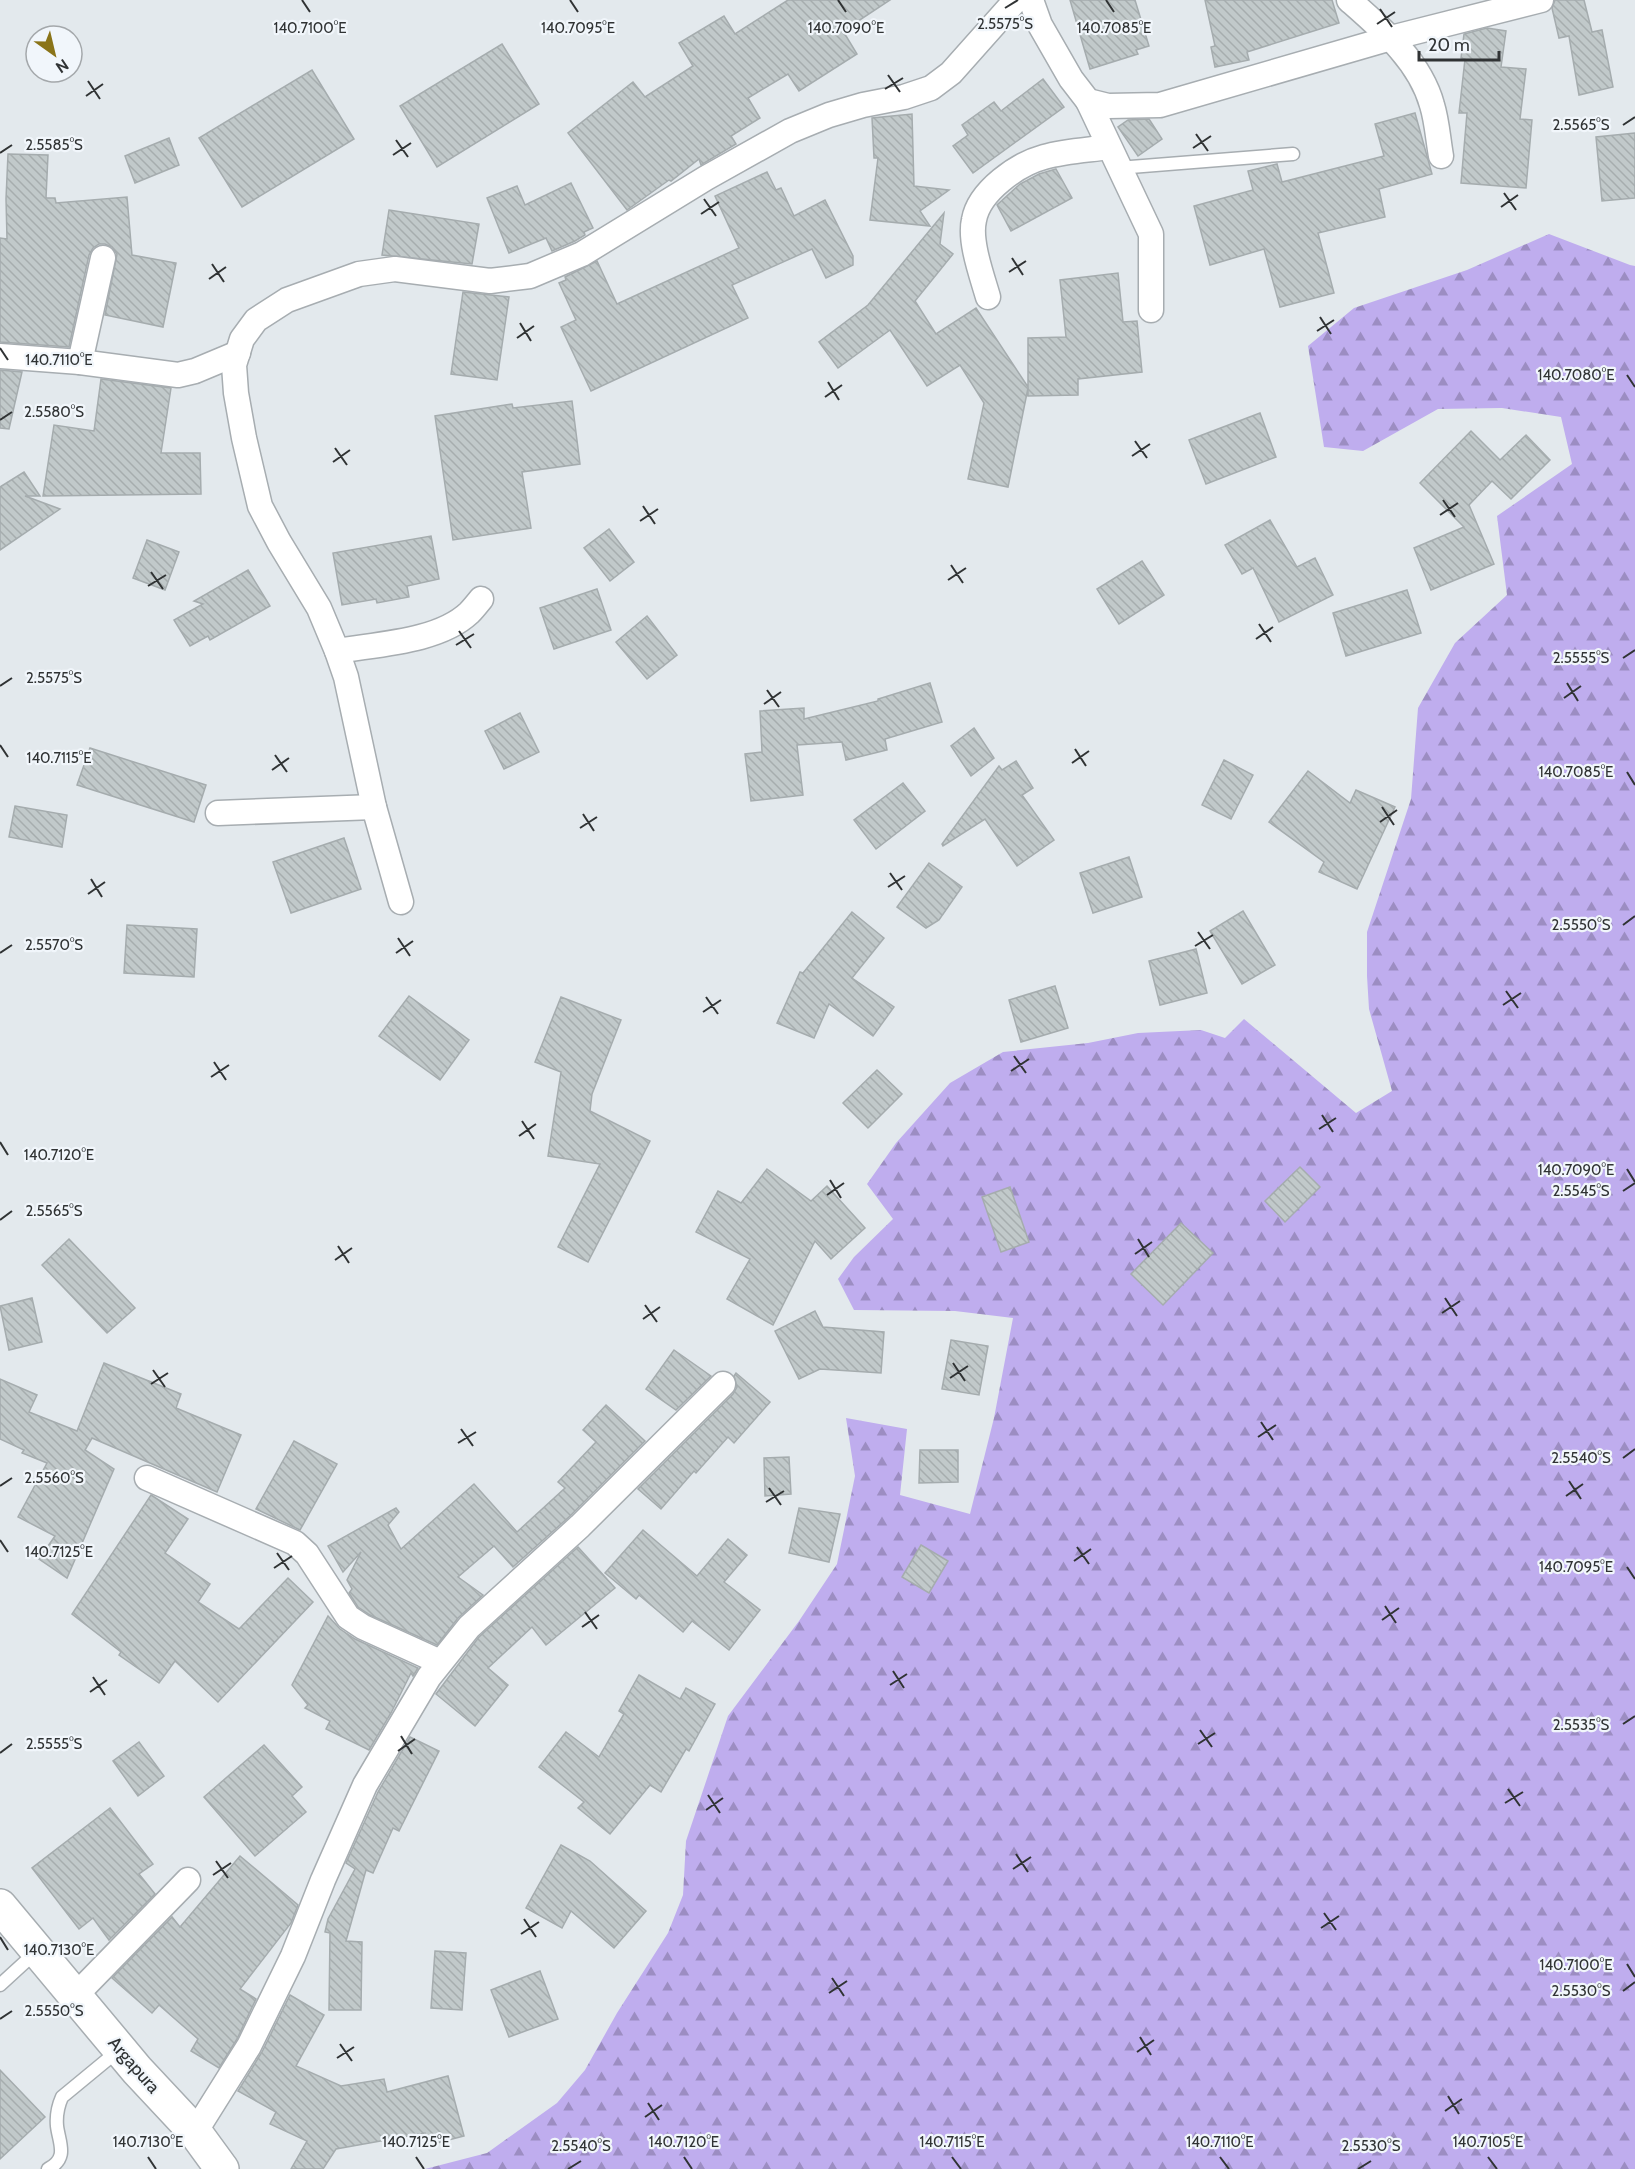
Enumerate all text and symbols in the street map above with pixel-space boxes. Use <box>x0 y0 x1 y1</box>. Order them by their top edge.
text: 2.5575°S <box>977 15 1033 33</box>
text: 140.7100°E <box>274 19 346 37</box>
text: 140.7095°E <box>541 19 615 37</box>
text: 140.7090°E <box>808 19 884 37</box>
text: 140.7085°E <box>1077 19 1151 37</box>
north arrow <box>24 24 84 84</box>
scale bar <box>1419 24 1498 62</box>
text: 20 m <box>1428 34 1470 56</box>
text: N <box>52 55 72 77</box>
text: 2.5565°S <box>1553 116 1610 134</box>
text: 2.5585°S <box>25 136 83 154</box>
text: 140.7110°E <box>25 351 93 369</box>
text: 140.7080°E <box>1538 366 1615 384</box>
text: 2.5580°S <box>24 403 84 421</box>
text: 2.5555°S <box>1553 649 1610 667</box>
text: 2.5575°S <box>26 669 82 687</box>
text: 140.7115°E <box>27 749 92 767</box>
text: 140.7085°E <box>1539 763 1613 781</box>
text: 2.5550°S <box>1552 916 1611 934</box>
text: 2.5570°S <box>25 936 83 954</box>
text: 140.7120°E <box>24 1146 94 1164</box>
text: 140.7090°E <box>1538 1161 1614 1179</box>
text: 2.5545°S <box>1552 1182 1610 1200</box>
text: 2.5565°S <box>26 1202 83 1220</box>
text: 2.5540°S <box>1551 1449 1611 1467</box>
text: 2.5560°S <box>24 1469 84 1487</box>
text: 140.7125°E <box>25 1543 93 1561</box>
text: 140.7095°E <box>1539 1558 1613 1576</box>
text: 2.5535°S <box>1553 1716 1610 1734</box>
text: 2.5555°S <box>26 1735 83 1753</box>
text: 140.7130°E <box>24 1941 94 1959</box>
text: 140.7100°E <box>1540 1956 1612 1974</box>
text: 2.5530°S <box>1552 1982 1611 2000</box>
text: 2.5550°S <box>25 2002 84 2020</box>
street label: Argapura <box>103 2032 165 2098</box>
text: 140.7130°E <box>113 2133 183 2151</box>
text: 140.7125°E <box>382 2133 450 2151</box>
text: 140.7120°E <box>649 2133 719 2151</box>
text: 140.7115°E <box>920 2133 985 2151</box>
text: 140.7110°E <box>1186 2133 1254 2151</box>
text: 140.7105°E <box>1453 2133 1523 2151</box>
text: 2.5540°S <box>551 2137 611 2155</box>
text: 2.5530°S <box>1342 2137 1401 2155</box>

